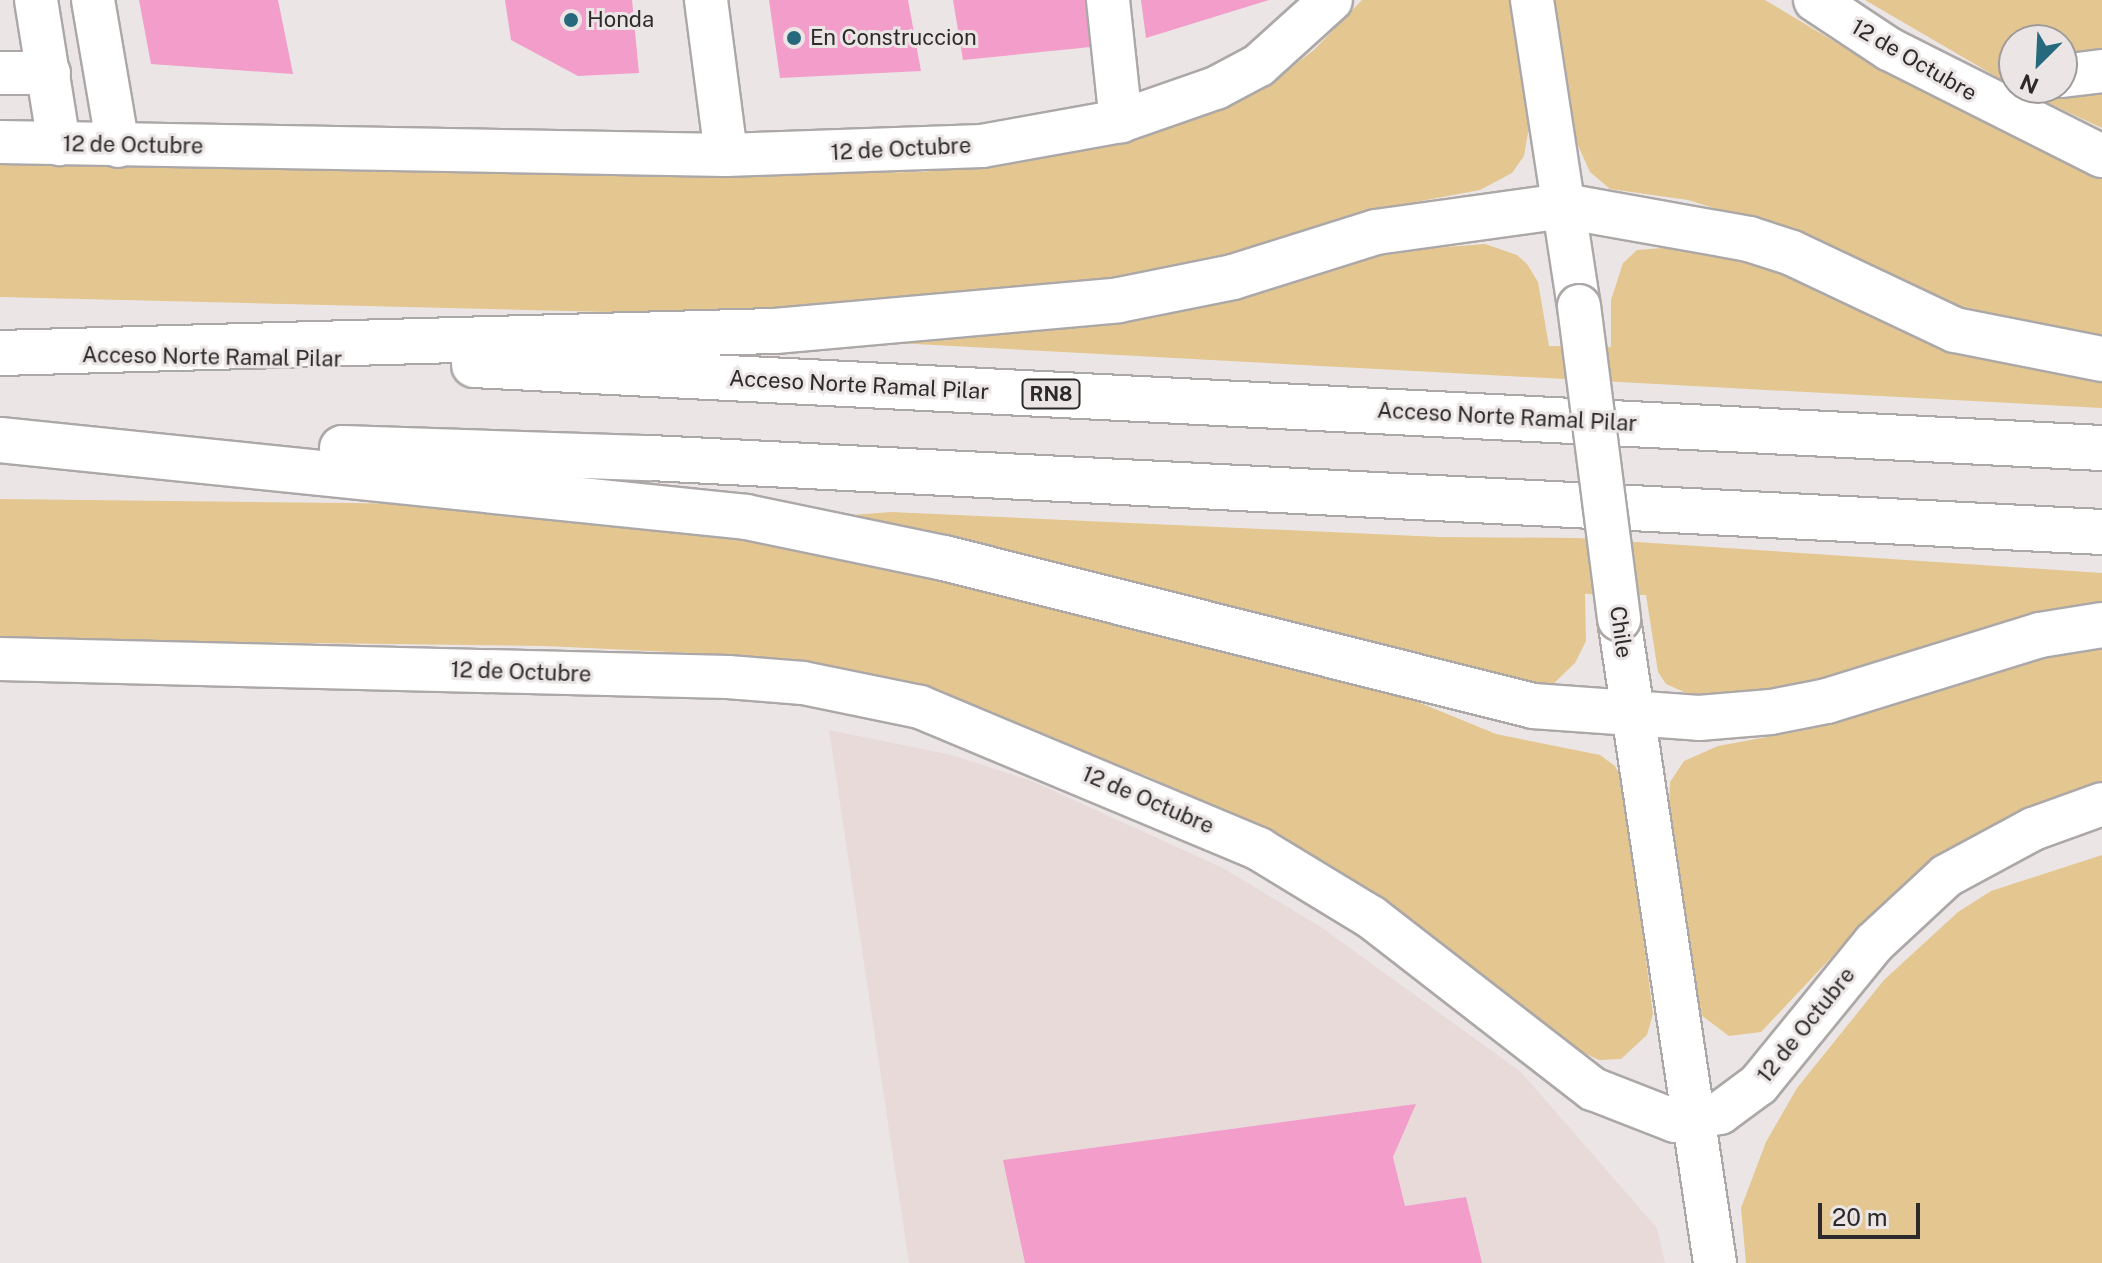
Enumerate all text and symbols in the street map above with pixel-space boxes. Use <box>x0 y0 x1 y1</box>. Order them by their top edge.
place label: Honda <box>587 7 654 33</box>
marker: Honda <box>562 11 580 29</box>
street label: 12 de Octubre <box>1846 13 1982 107</box>
north arrow <box>1998 24 2078 104</box>
place label: En Construccion <box>810 25 977 51</box>
marker: En Construccion <box>785 29 803 47</box>
text: N <box>2016 69 2042 99</box>
street label: 12 de Octubre <box>62 131 204 159</box>
street label: 12 de Octubre <box>830 132 972 166</box>
street label: Acceso Norte Ramal Pilar <box>82 342 342 372</box>
street label: Acceso Norte Ramal Pilar <box>728 365 990 405</box>
road number: RN8 <box>1021 378 1081 410</box>
street label: Acceso Norte Ramal Pilar <box>1376 397 1638 437</box>
street label: Chile <box>1604 604 1638 660</box>
street label: 12 de Octubre <box>450 656 592 688</box>
street label: 12 de Octubre <box>1078 760 1218 840</box>
street label: 12 de Octubre <box>1751 962 1861 1088</box>
scale bar <box>1822 1187 1924 1237</box>
text: 20 m <box>1832 1203 1888 1231</box>

